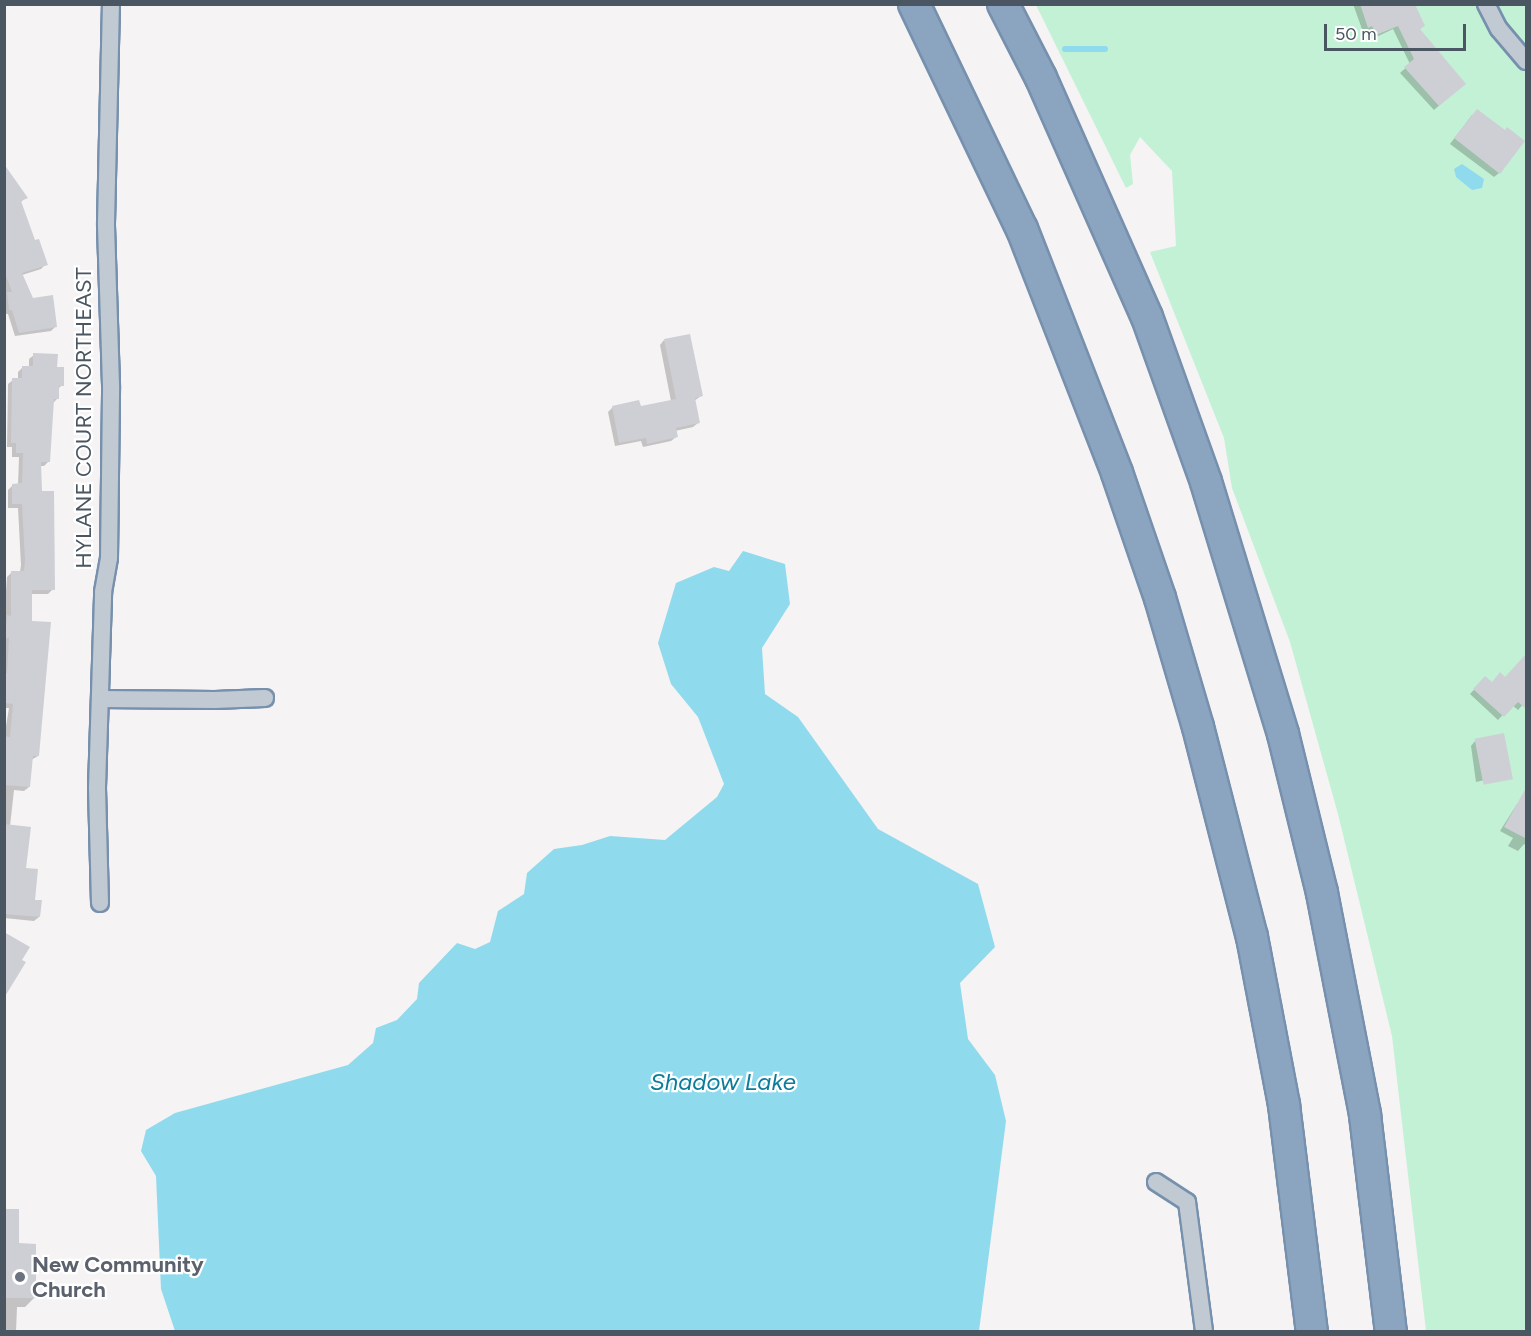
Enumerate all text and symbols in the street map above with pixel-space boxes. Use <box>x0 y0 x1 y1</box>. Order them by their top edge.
scale bar <box>1327 12 1470 50</box>
text: 50 m <box>1335 23 1377 45</box>
street label: HYLANE COURT NORTHEAST <box>71 267 97 569</box>
water label: Shadow Lake <box>650 1068 796 1096</box>
place label: New Community Church <box>32 1251 204 1302</box>
marker: New Community Church <box>13 1270 27 1284</box>

